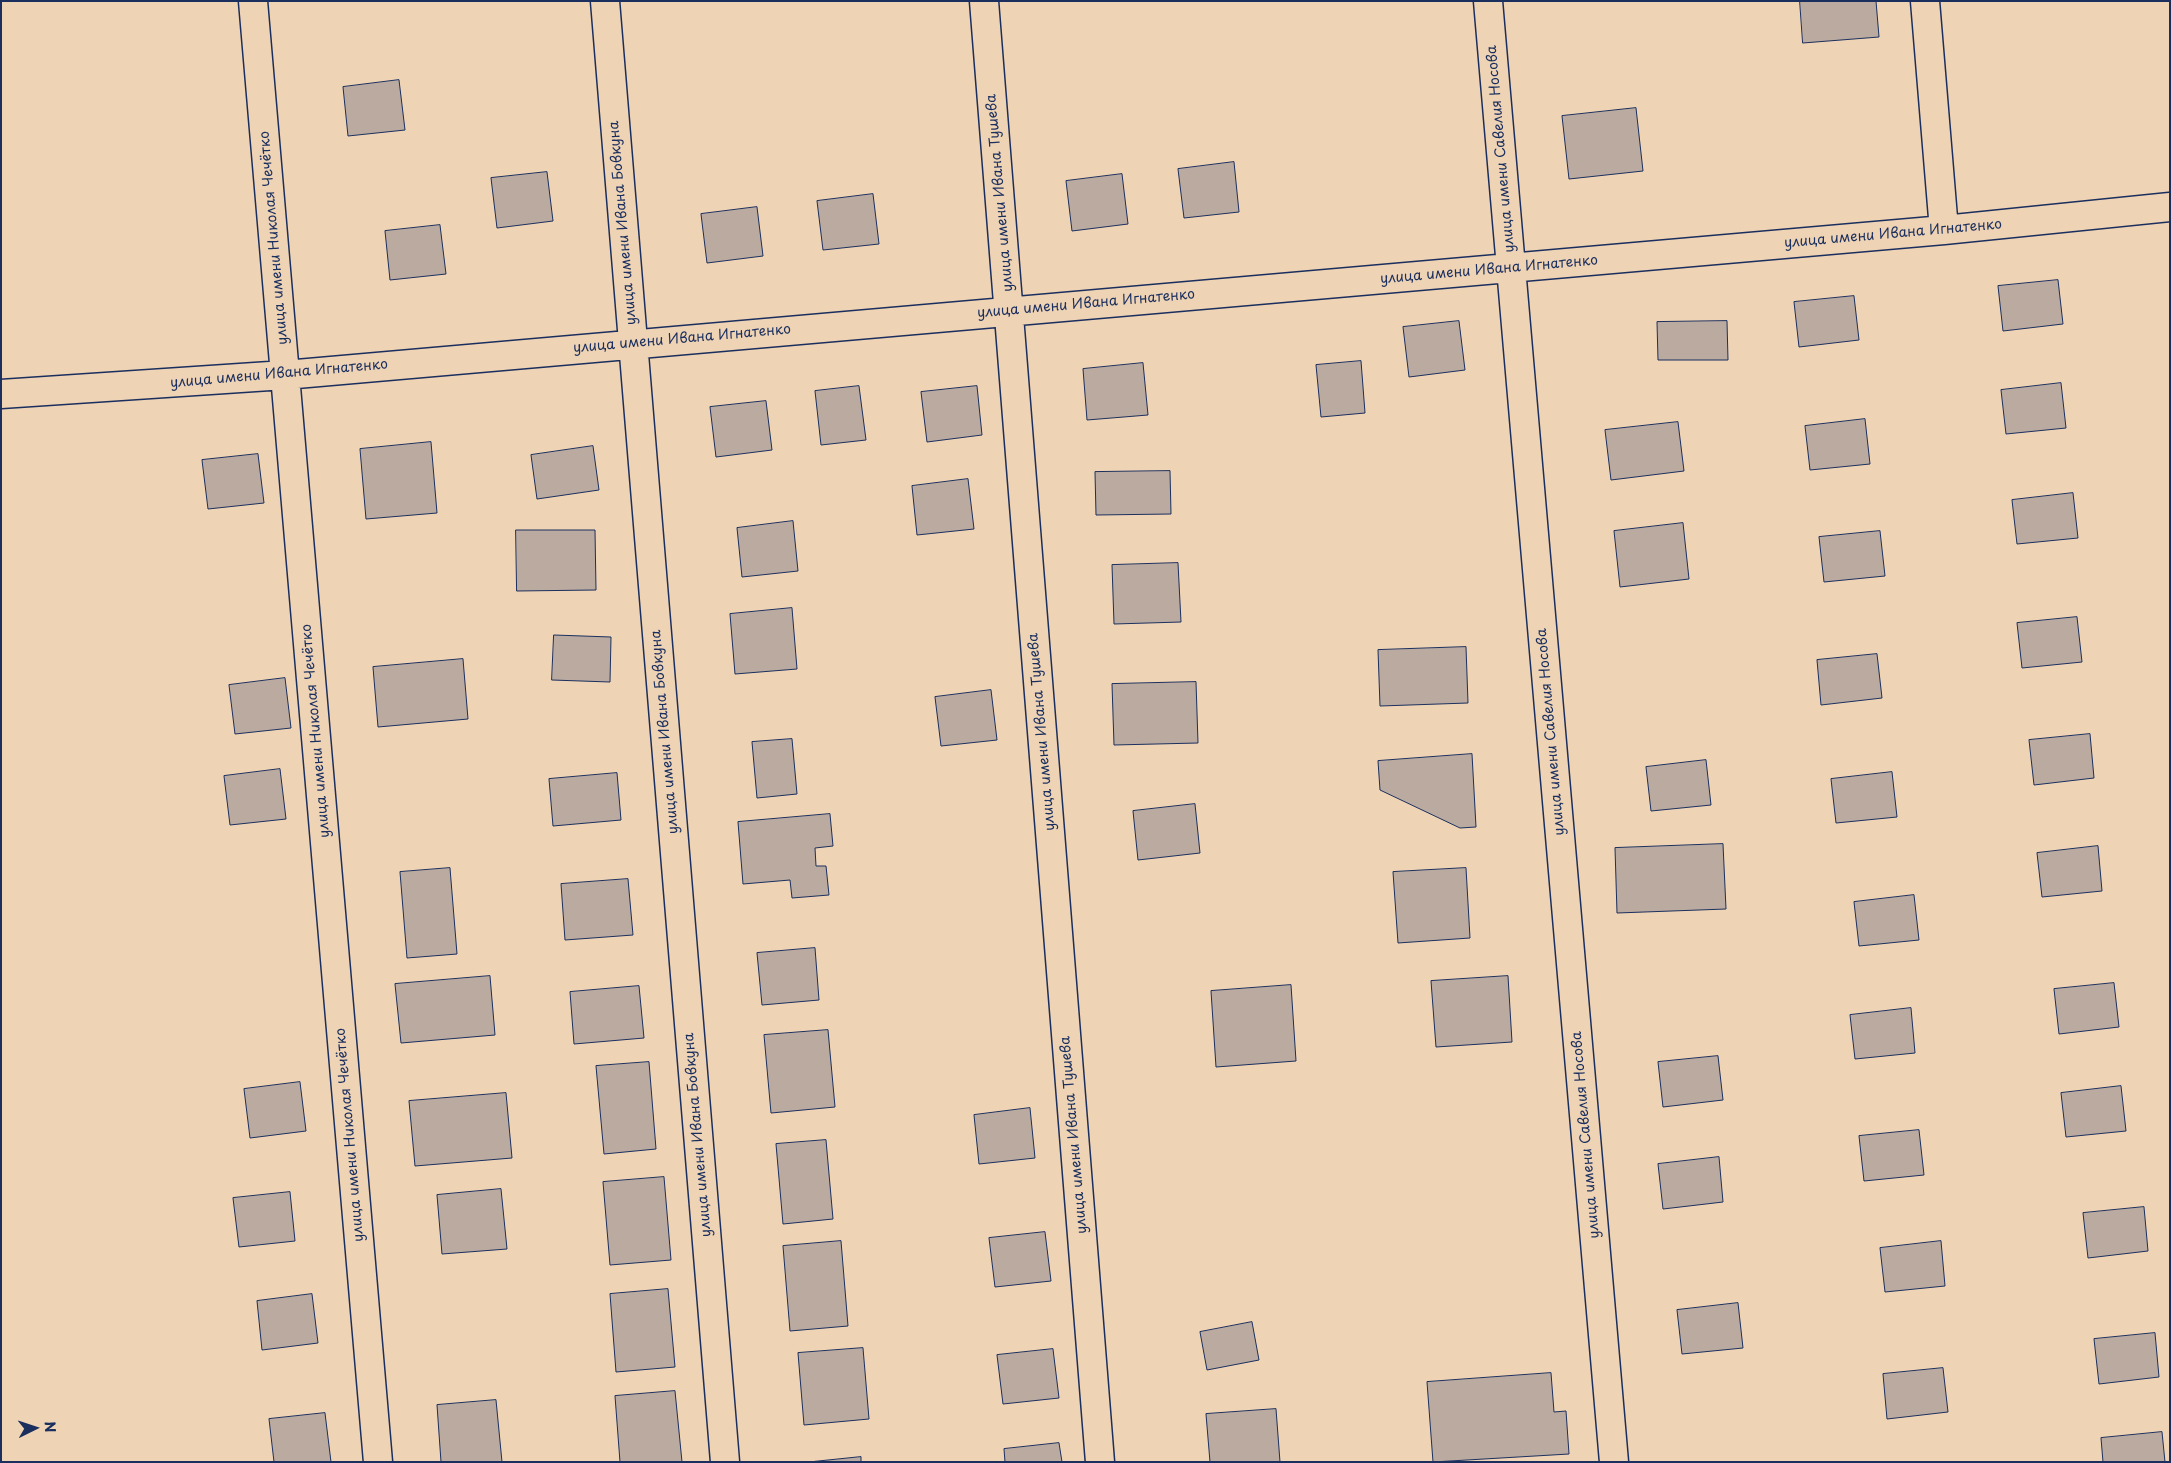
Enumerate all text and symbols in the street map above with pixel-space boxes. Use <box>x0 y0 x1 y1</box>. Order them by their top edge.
street label: улица имени Савелия Носова <box>1484 45 1518 253</box>
street label: улица имени Ивана Тушева <box>983 93 1017 293</box>
street label: улица имени Ивана Бовкуна <box>606 120 640 326</box>
street label: улица имени Николая Чечётко <box>256 130 292 346</box>
street label: улица имени Ивана Игнатенко <box>1783 216 2003 252</box>
street label: улица имени Ивана Игнатенко <box>1379 252 1599 288</box>
street label: улица имени Ивана Игнатенко <box>976 286 1196 322</box>
street label: улица имени Ивана Игнатенко <box>572 321 792 357</box>
street label: улица имени Ивана Игнатенко <box>169 356 389 392</box>
street label: улица имени Николая Чечётко <box>298 623 334 839</box>
street label: улица имени Савелия Носова <box>1534 628 1568 836</box>
street label: улица имени Ивана Бовкуна <box>648 629 682 835</box>
street label: улица имени Ивана Тушева <box>1025 632 1059 832</box>
street label: улица имени Николая Чечётко <box>332 1027 368 1243</box>
street label: улица имени Савелия Носова <box>1569 1031 1603 1239</box>
street label: улица имени Ивана Бовкуна <box>681 1032 715 1238</box>
street label: улица имени Ивана Тушева <box>1057 1035 1091 1235</box>
north arrow <box>10 1403 60 1453</box>
text: N <box>40 1421 61 1433</box>

